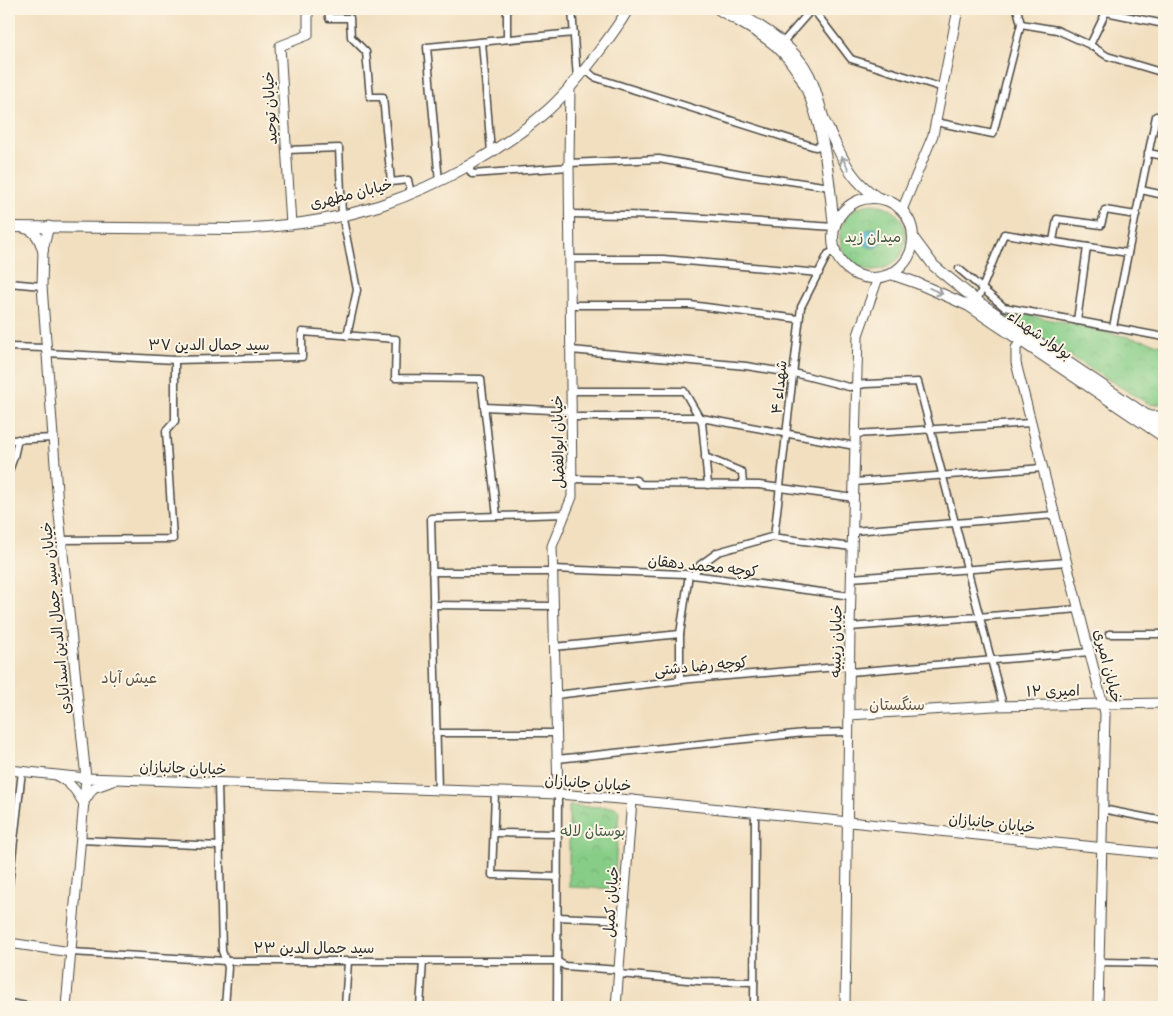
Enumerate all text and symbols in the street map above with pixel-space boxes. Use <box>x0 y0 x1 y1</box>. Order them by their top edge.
street label: خیابان توحید <box>257 71 282 145</box>
one-way arrow <box>840 156 849 171</box>
street label: خیابان مطهری <box>307 173 394 214</box>
park label: میدان زید <box>845 226 901 247</box>
one-way arrow <box>928 287 943 297</box>
street label: بولوار شهداء <box>1004 305 1077 364</box>
street label: سید جمال الدین ۳۷ <box>148 334 270 355</box>
street label: شهداء ۴ <box>765 359 792 415</box>
street label: خیابان ابوالفضل <box>546 395 569 489</box>
street label: خیابان سید جمال الدین اسدآبادی <box>35 521 76 715</box>
street label: کوچه محمد دهقان <box>647 549 759 582</box>
street label: خیابان زینبیه <box>824 604 847 678</box>
street label: خیابان امیری <box>1089 627 1128 705</box>
street label: کوچه رضا دشتی <box>653 651 749 680</box>
district label: عیش آباد <box>101 666 157 688</box>
street label: امیری ۱۲ <box>1026 680 1080 701</box>
district label: سنگستان <box>869 693 925 715</box>
street label: خیابان جانبازان <box>139 755 227 780</box>
street label: خیابان جانبازان <box>544 769 632 796</box>
street label: خیابان جانبازان <box>948 808 1036 837</box>
park label: بوستان لاله <box>560 820 626 841</box>
street label: خیابان کمیل <box>598 865 623 938</box>
street label: سید جمال الدین ۲۳ <box>254 937 374 958</box>

